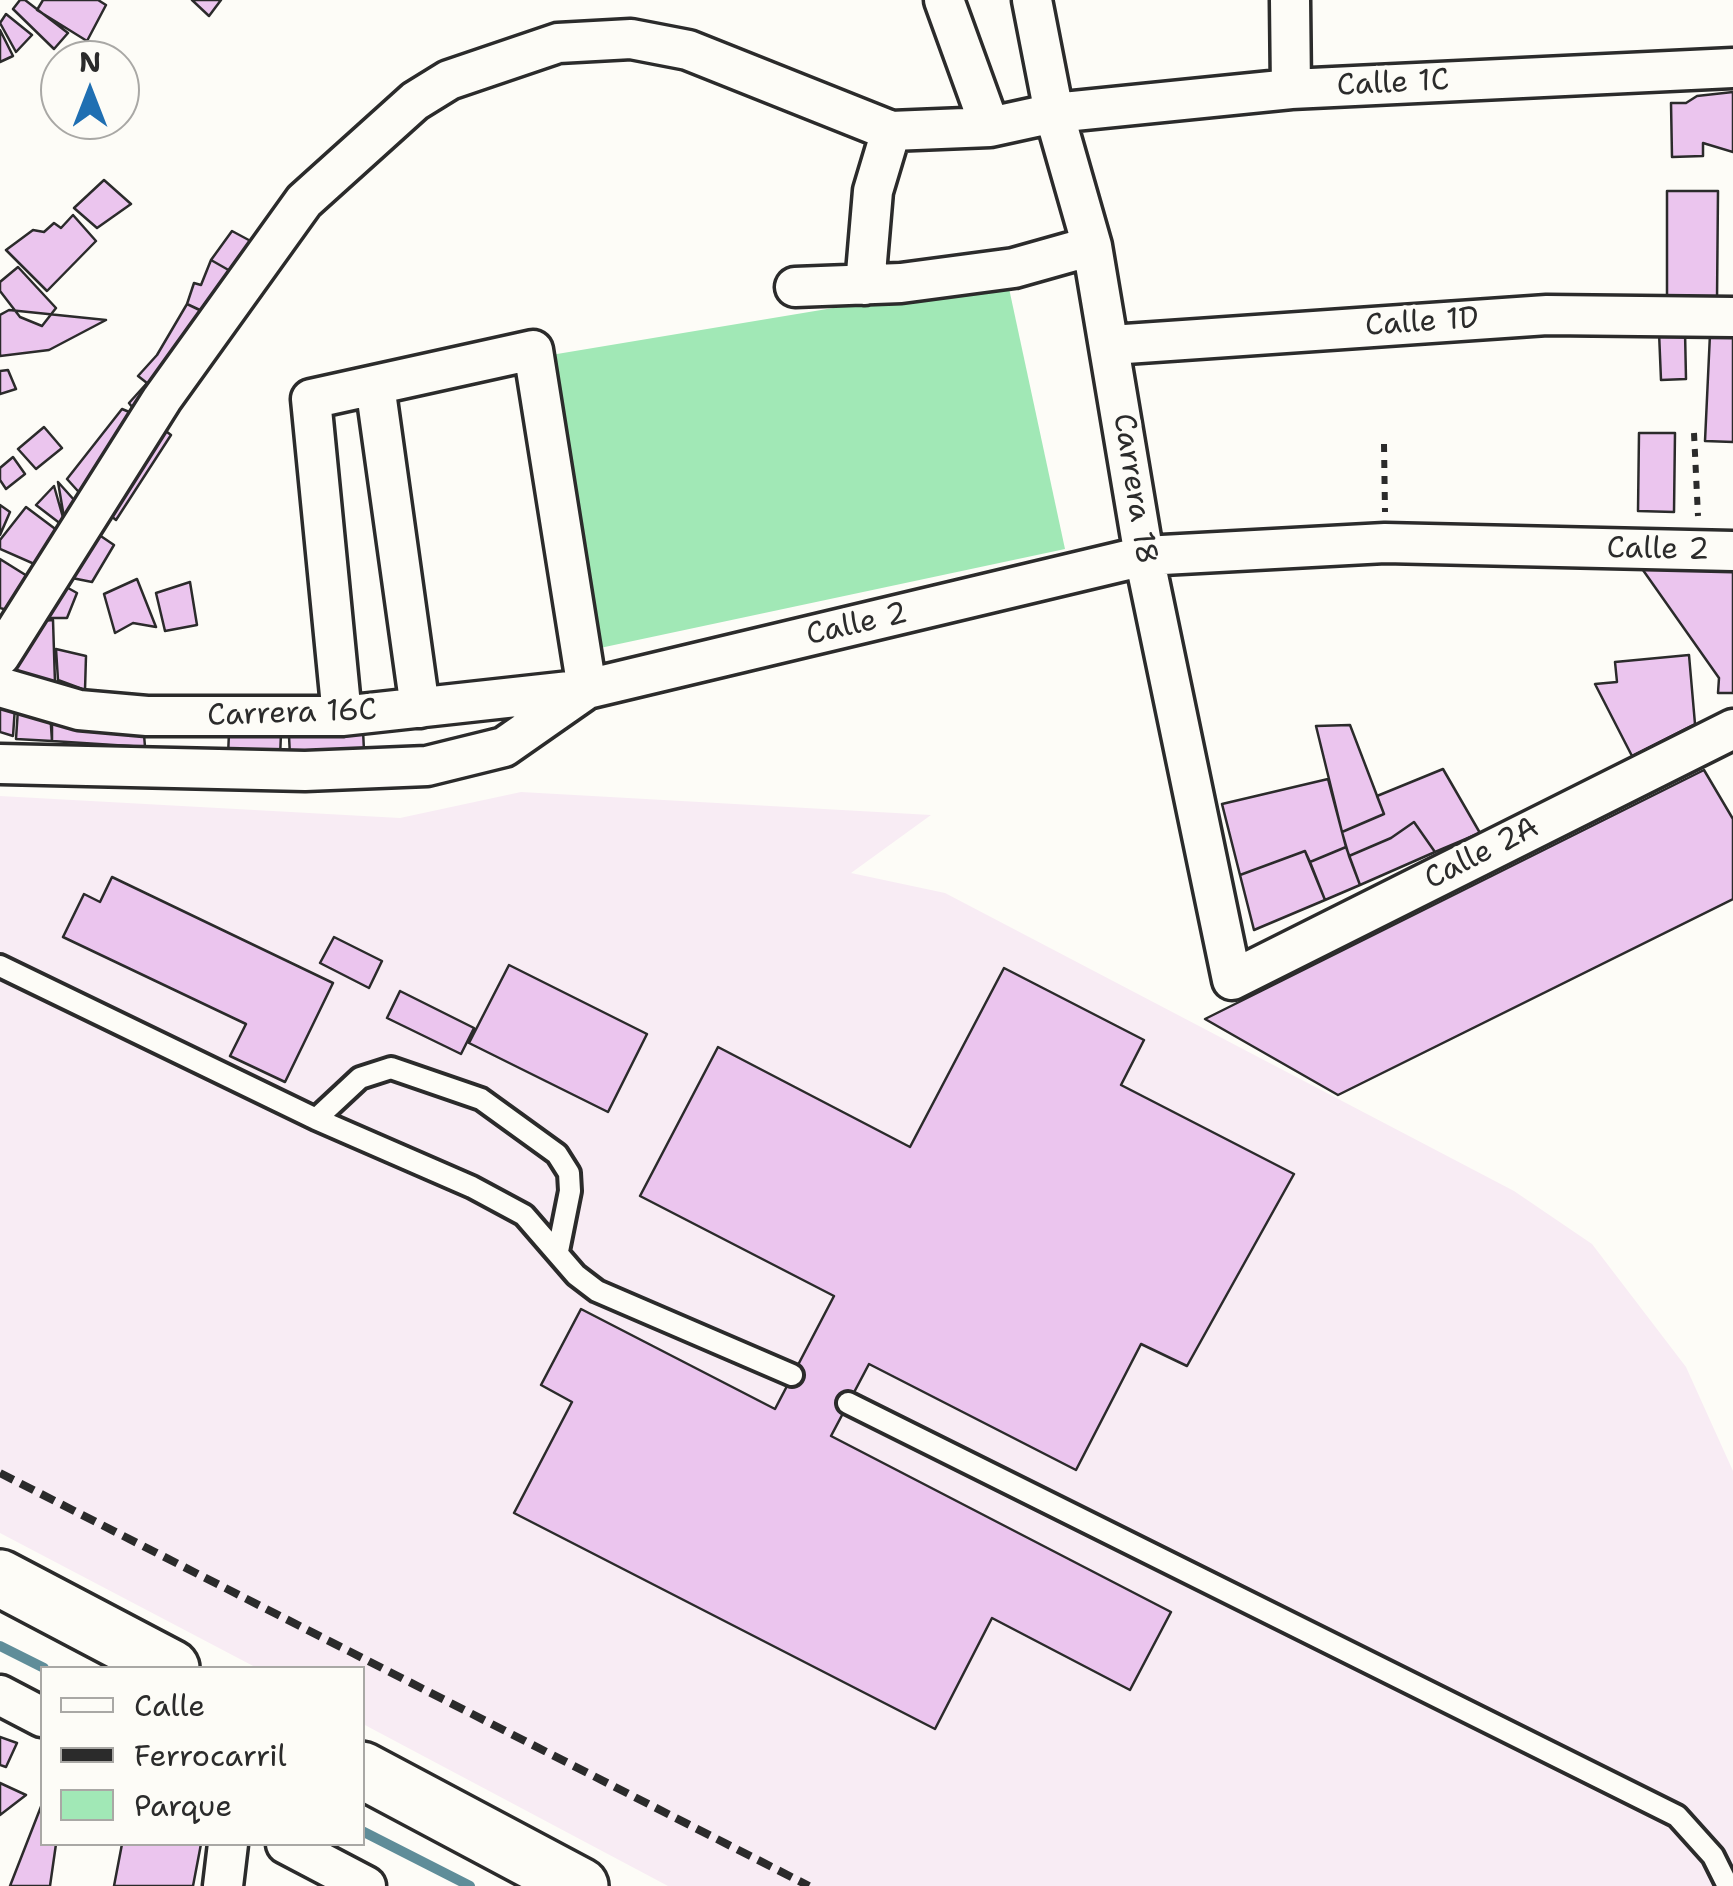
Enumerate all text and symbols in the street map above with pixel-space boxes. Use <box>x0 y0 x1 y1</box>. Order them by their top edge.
north arrow <box>40 40 140 140</box>
text: N <box>79 43 101 81</box>
street label: Calle 1C <box>1336 63 1450 105</box>
street label: Calle 1D <box>1364 301 1480 345</box>
street label: Carrera 18 <box>1104 411 1164 567</box>
street label: Calle 2 <box>1606 531 1710 569</box>
street label: Calle 2 <box>803 596 911 654</box>
street label: Carrera 16C <box>206 693 378 735</box>
street label: Calle 2A <box>1419 810 1545 898</box>
legend <box>40 1666 365 1846</box>
text: Calle <box>134 1685 205 1726</box>
text: Ferrocarril <box>134 1735 287 1776</box>
text: Parque <box>134 1785 232 1826</box>

